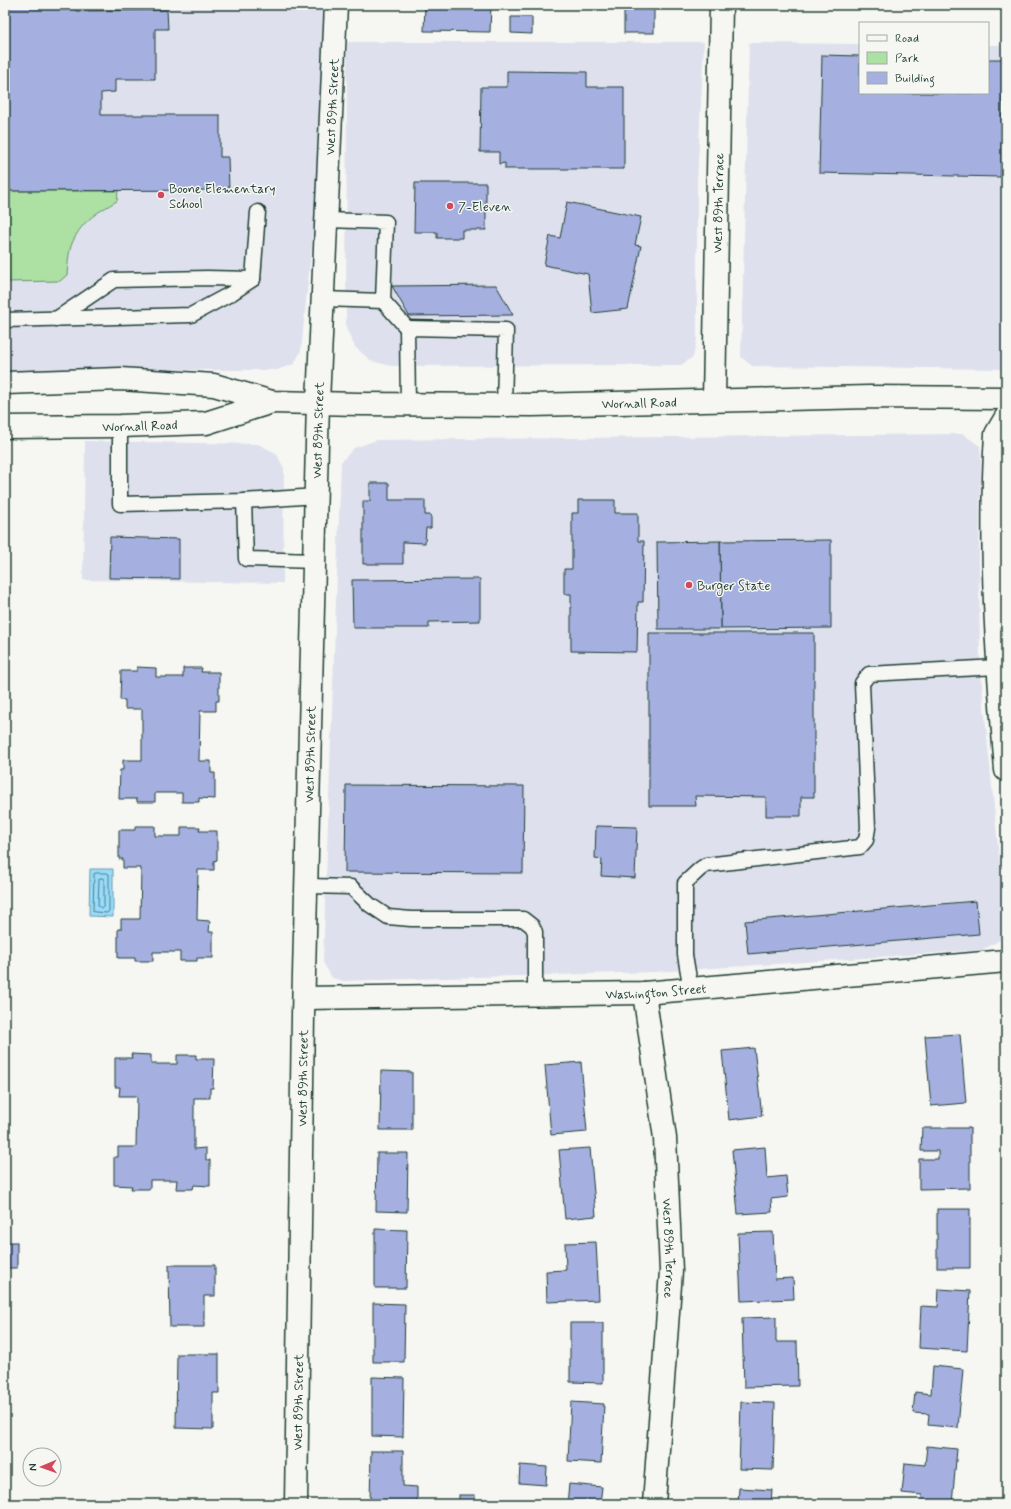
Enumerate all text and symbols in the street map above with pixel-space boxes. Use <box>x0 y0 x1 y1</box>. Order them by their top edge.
legend <box>859 22 989 94</box>
text: Road <box>895 31 919 47</box>
text: Park <box>895 51 919 67</box>
street label: West 89th Street <box>322 57 344 155</box>
text: Building <box>895 71 935 88</box>
street label: West 89th Terrace <box>710 153 728 253</box>
place label: Boone Elementary School <box>169 181 276 213</box>
marker: Boone Elementary School <box>156 190 166 200</box>
place label: 7-Eleven <box>458 199 511 216</box>
marker: 7-Eleven <box>445 201 455 211</box>
street label: West 89th Street <box>309 381 329 479</box>
street label: Wornall Road <box>601 395 677 413</box>
street label: Wornall Road <box>102 417 178 436</box>
place label: Burger State <box>697 578 770 596</box>
marker: Burger State <box>684 580 694 590</box>
street label: West 89th Street <box>301 705 321 803</box>
street label: Washington Street <box>605 981 707 1005</box>
street label: West 89th Street <box>294 1029 313 1127</box>
street label: West 89th Terrace <box>658 1198 678 1299</box>
street label: West 89th Street <box>290 1353 308 1451</box>
north arrow <box>22 1447 62 1487</box>
text: N <box>26 1463 40 1471</box>

